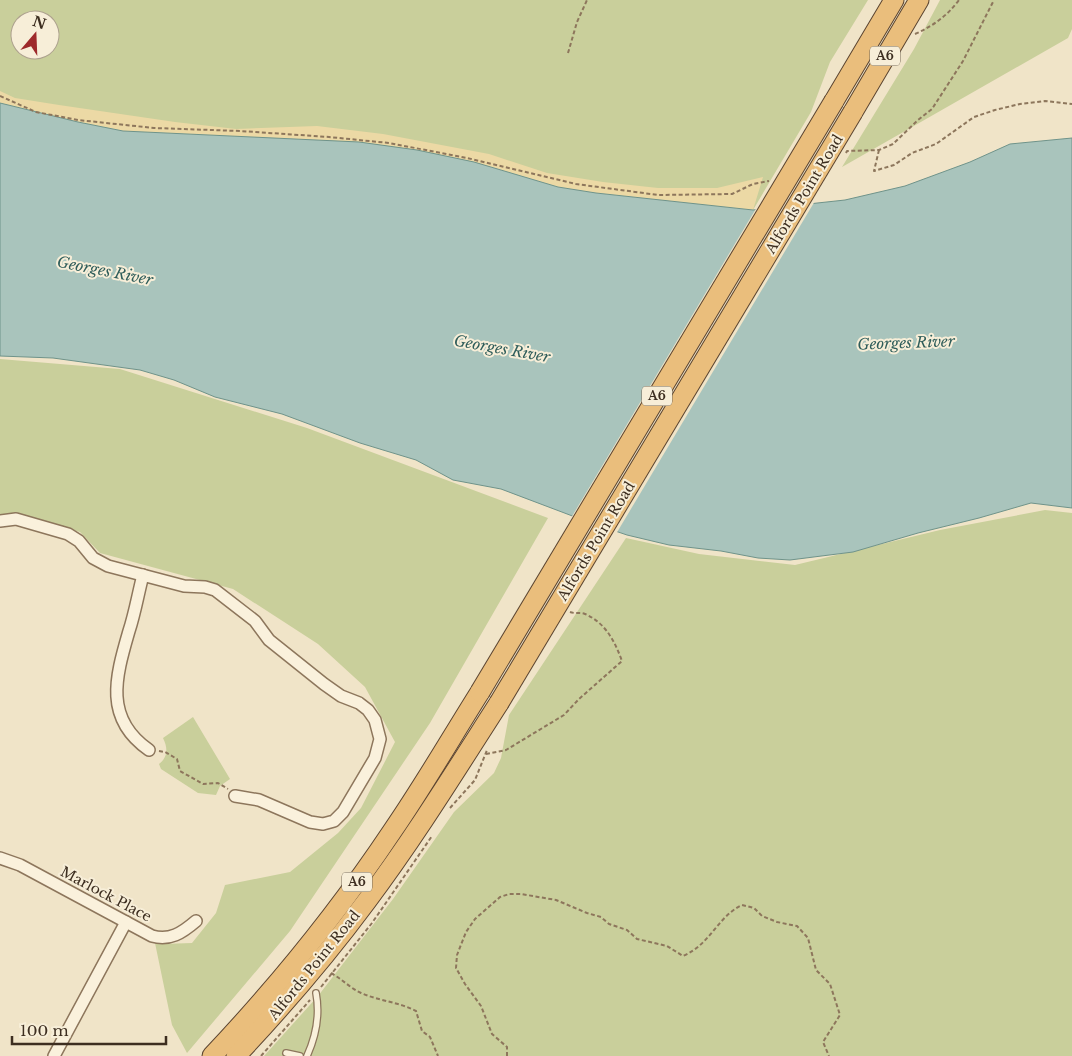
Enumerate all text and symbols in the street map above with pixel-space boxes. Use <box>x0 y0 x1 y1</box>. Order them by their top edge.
north arrow <box>10 10 60 60</box>
text: N <box>30 12 48 33</box>
road number: A6 <box>870 46 900 66</box>
street label: Alfords Point Road <box>761 131 847 258</box>
water label: Georges River <box>55 252 156 289</box>
water label: Georges River <box>452 331 553 367</box>
water label: Georges River <box>857 331 956 354</box>
road number: A6 <box>642 386 672 406</box>
street label: Alfords Point Road <box>553 478 639 605</box>
street label: Marlock Place <box>57 862 155 926</box>
road number: A6 <box>342 872 372 892</box>
street label: Alfords Point Road <box>264 906 364 1024</box>
scale bar <box>12 1014 166 1046</box>
text: 100 m <box>20 1021 69 1040</box>

